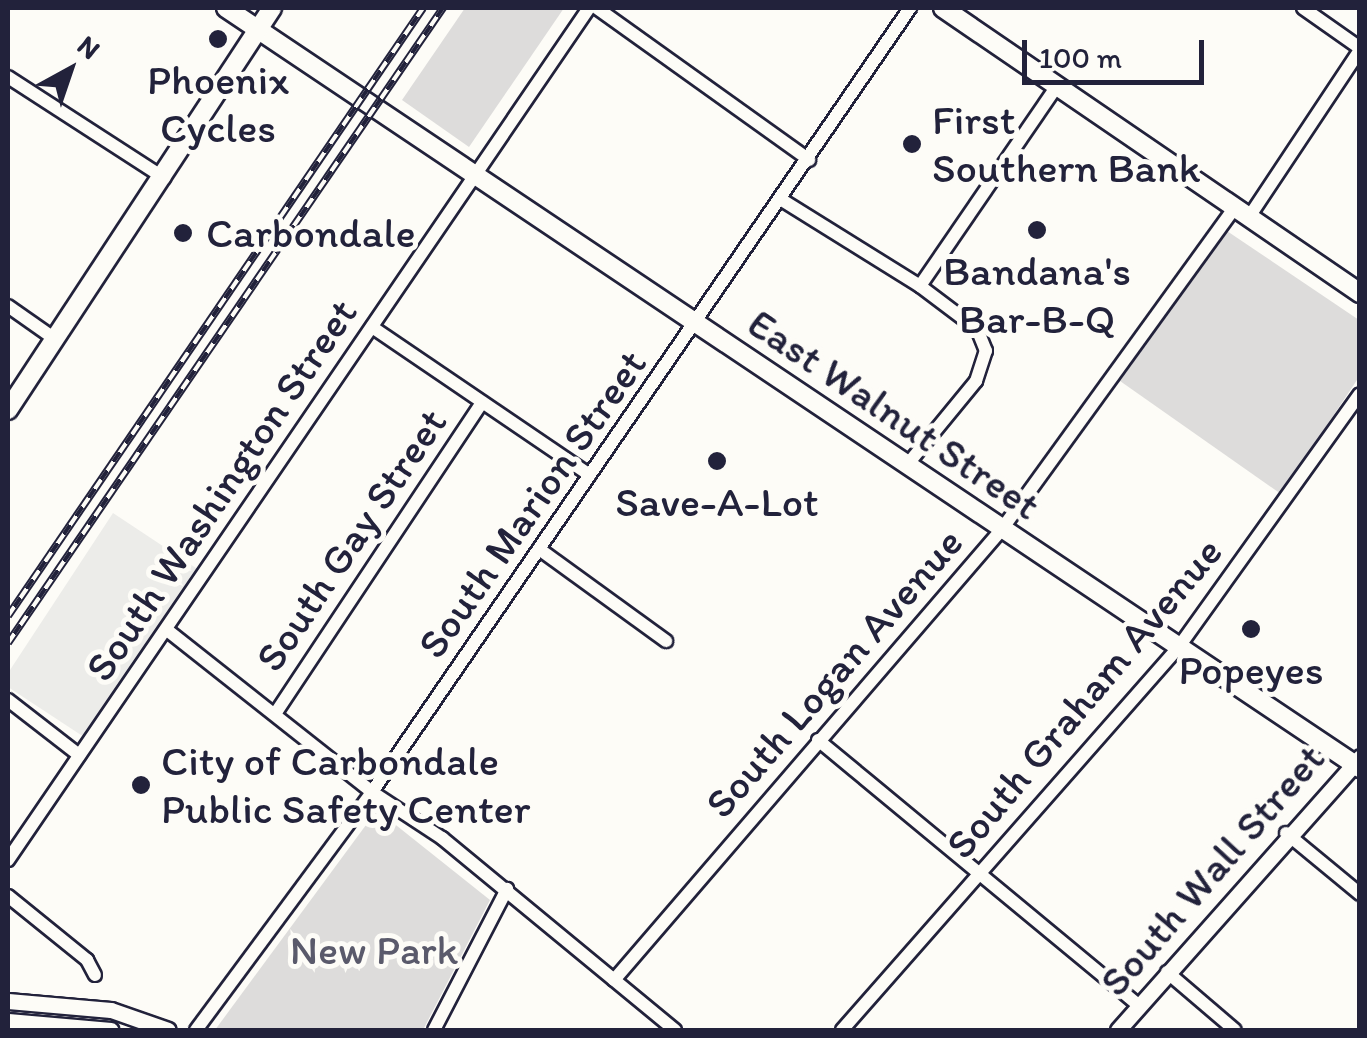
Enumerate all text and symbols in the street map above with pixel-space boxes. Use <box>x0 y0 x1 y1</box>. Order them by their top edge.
north arrow <box>20 20 120 120</box>
scale bar <box>1027 20 1210 82</box>
text: N <box>71 28 107 66</box>
marker: Phoenix Cycles <box>207 28 229 50</box>
text: 100 m <box>1039 39 1122 76</box>
place label: Phoenix Cycles <box>147 55 289 154</box>
place label: First Southern Bank <box>932 95 1202 194</box>
marker: First Southern Bank <box>901 133 923 155</box>
place label: Carbondale <box>206 208 415 258</box>
marker: Bandana's Bar-B-Q <box>1026 219 1048 241</box>
marker: Carbondale <box>170 220 196 246</box>
place label: Bandana's Bar-B-Q <box>943 246 1131 344</box>
street label: South Washington Street <box>75 290 367 690</box>
street label: East Walnut Street <box>740 298 1048 530</box>
street label: South Marion Street <box>408 342 656 666</box>
street label: South Gay Street <box>245 399 457 681</box>
marker: Save-A-Lot <box>706 450 728 472</box>
place label: Save-A-Lot <box>615 477 819 527</box>
street label: South Logan Avenue <box>696 520 972 826</box>
street label: South Graham Avenue <box>936 528 1232 868</box>
marker: Popeyes <box>1240 618 1262 640</box>
place label: Popeyes <box>1178 645 1324 695</box>
street label: South Wall Street <box>1090 735 1334 1005</box>
place label: City of Carbondale Public Safety Center <box>161 736 531 834</box>
marker: City of Carbondale Public Safety Center <box>130 774 152 796</box>
park label: New Park <box>289 925 459 975</box>

